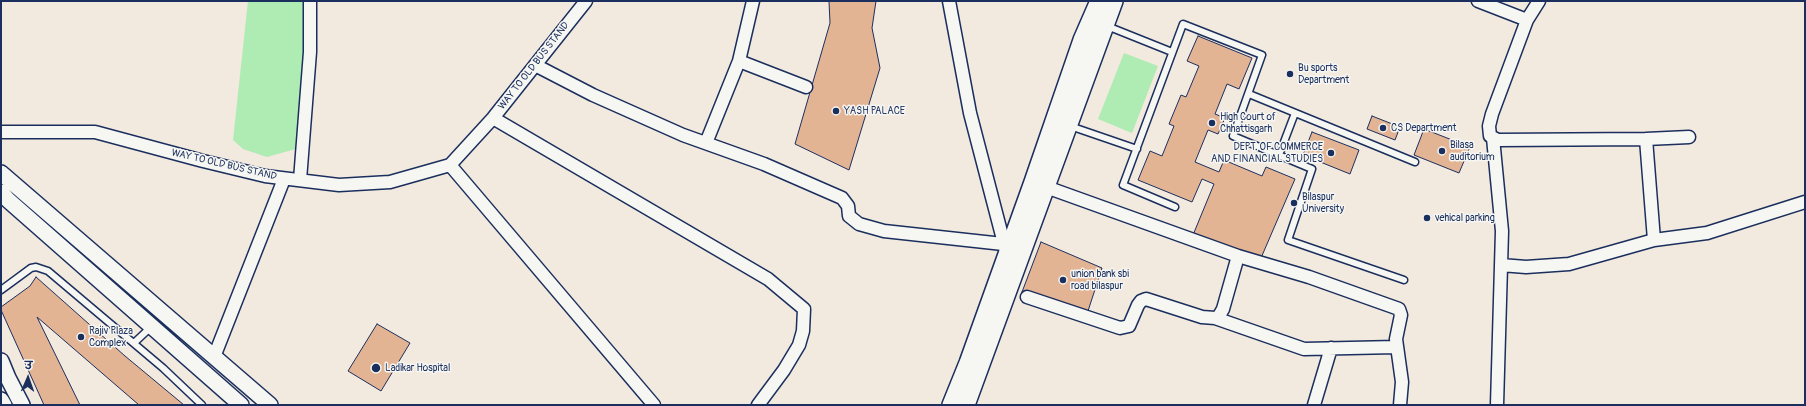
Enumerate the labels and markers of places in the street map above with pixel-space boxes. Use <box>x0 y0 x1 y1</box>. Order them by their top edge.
place label: Bu sports Department <box>1298 62 1349 86</box>
marker: Bu sports Department <box>1285 69 1295 79</box>
place label: YASH PALACE <box>844 105 905 117</box>
marker: YASH PALACE <box>831 106 841 116</box>
place label: High Court of Chhattisgarh <box>1220 111 1276 134</box>
marker: High Court of Chhattisgarh <box>1207 118 1217 128</box>
place label: CS Department <box>1391 122 1457 134</box>
marker: CS Department <box>1378 123 1388 133</box>
place label: Bilasa auditorium <box>1450 139 1495 162</box>
place label: DEPT. OF COMMERCE AND FINANCIAL STUDIES <box>1211 141 1323 164</box>
marker: Bilasa auditorium <box>1437 146 1447 156</box>
marker: DEPT. OF COMMERCE AND FINANCIAL STUDIES <box>1326 148 1336 158</box>
place label: Bilaspur University <box>1302 191 1344 214</box>
marker: Bilaspur University <box>1289 198 1299 208</box>
place label: vehical parking <box>1435 212 1495 224</box>
marker: vehical parking <box>1422 213 1432 223</box>
place label: union bank sbi road bilaspur <box>1071 268 1129 292</box>
marker: union bank sbi road bilaspur <box>1058 275 1068 285</box>
place label: Rajiv Plaza Complex <box>89 325 133 348</box>
marker: Rajiv Plaza Complex <box>76 332 86 342</box>
marker: Ladikar Hospital <box>370 362 382 374</box>
place label: Ladikar Hospital <box>385 362 450 374</box>

